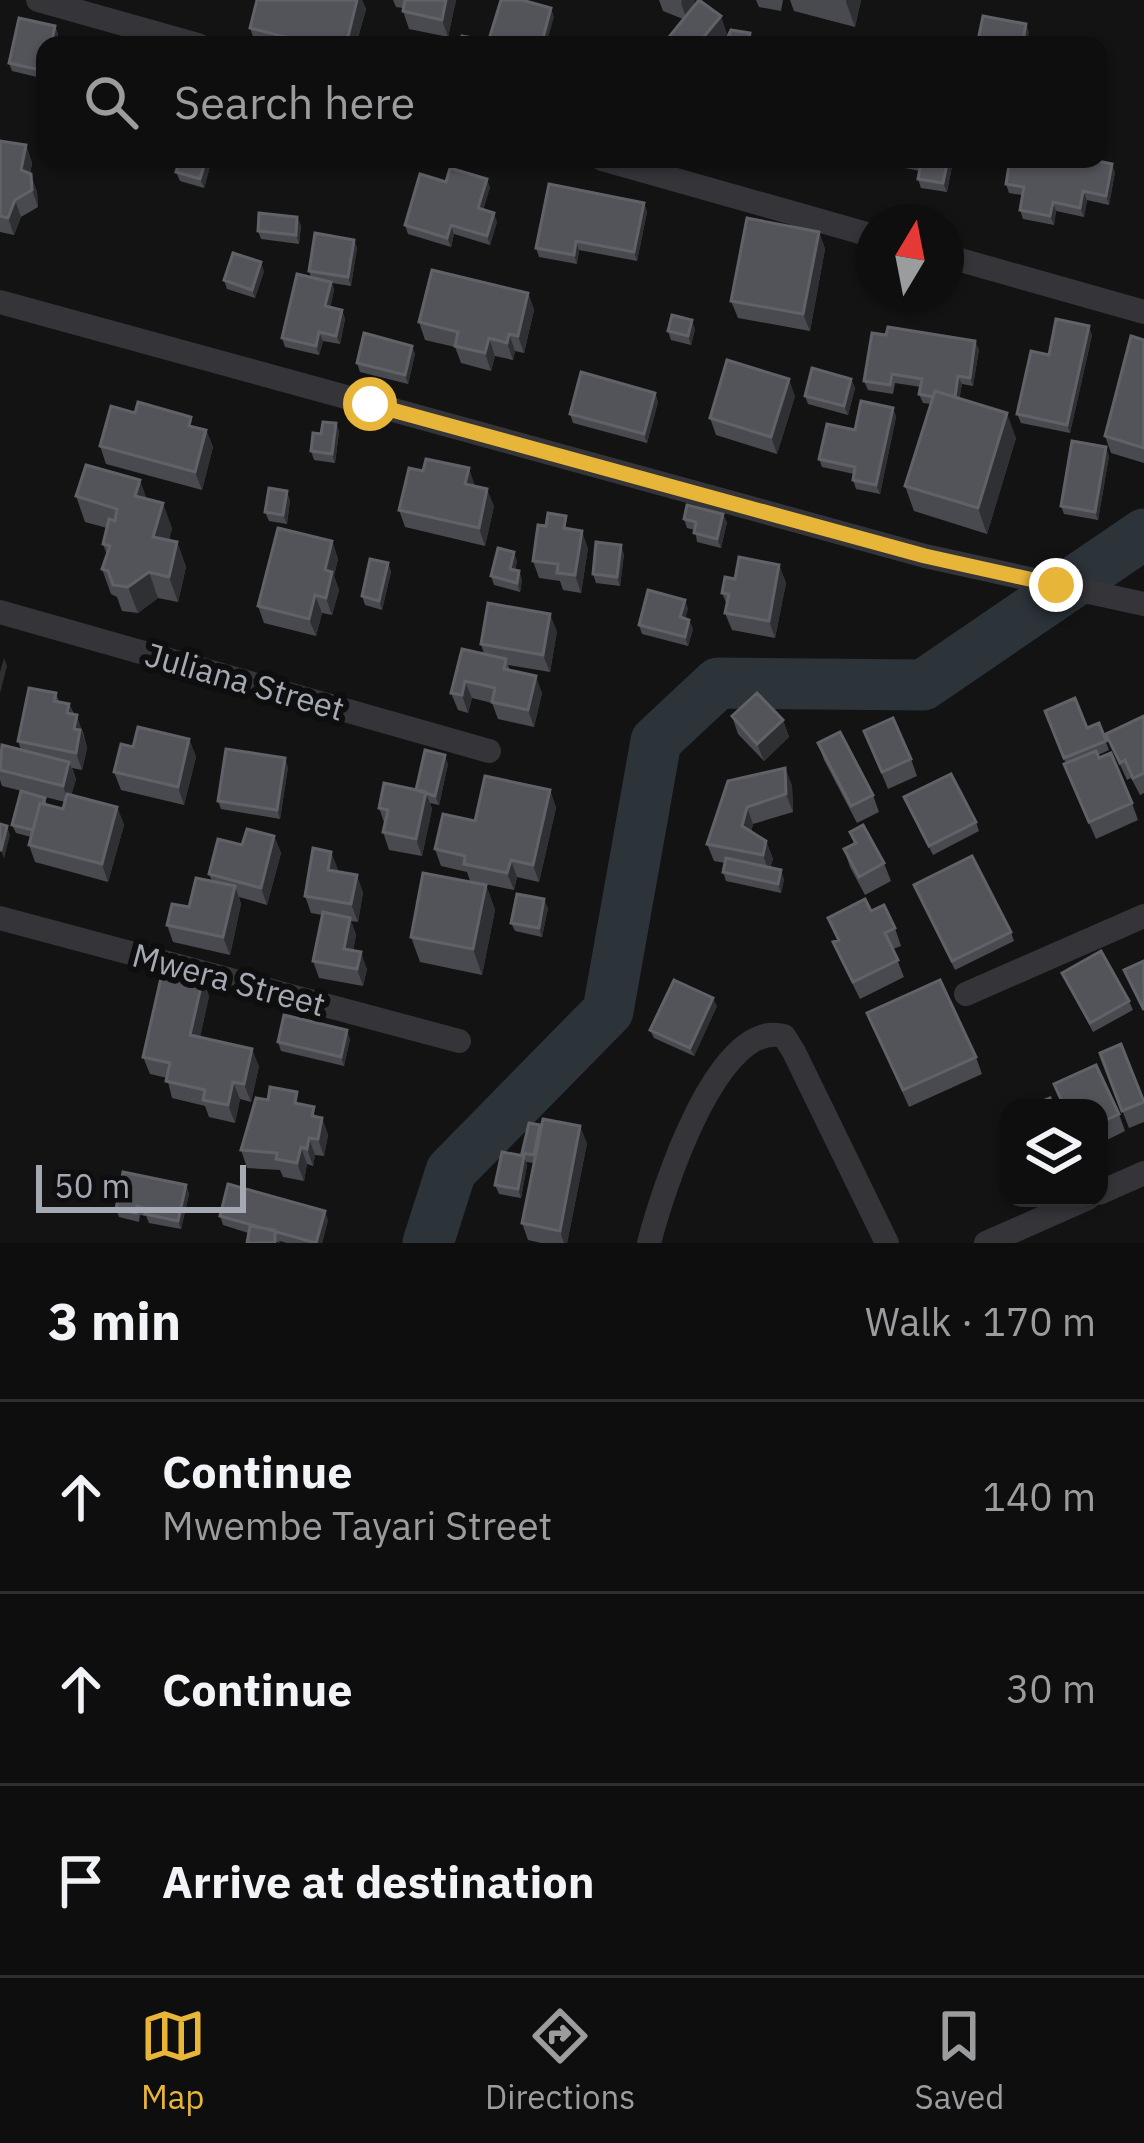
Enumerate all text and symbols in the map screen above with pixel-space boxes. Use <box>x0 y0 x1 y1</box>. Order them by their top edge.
search box <box>36 36 1108 168</box>
icon: search <box>78 69 144 135</box>
text: Search here <box>174 73 415 131</box>
north arrow <box>856 204 964 312</box>
route start <box>343 377 397 431</box>
route end <box>1029 558 1083 612</box>
street label: Juliana Street <box>140 632 350 730</box>
street label: Mwera Street <box>128 933 330 1025</box>
map controls <box>1000 1099 1108 1207</box>
button: layers <box>1000 1099 1108 1207</box>
scale bar <box>36 1159 246 1212</box>
text: 50 m <box>54 1164 130 1207</box>
text: 3 min <box>48 1288 181 1354</box>
text: Walk · 170 m <box>865 1296 1096 1347</box>
text: Continue <box>162 1442 353 1500</box>
icon: ahead <box>48 1464 114 1530</box>
text: 140 m <box>983 1471 1096 1522</box>
text: Mwembe Tayari Street <box>162 1500 552 1551</box>
icon: ahead <box>48 1656 114 1722</box>
text: Continue <box>162 1660 353 1718</box>
text: 30 m <box>1006 1663 1096 1714</box>
icon: arrive <box>48 1848 114 1914</box>
text: Arrive at destination <box>162 1852 595 1910</box>
tab: Map <box>140 2003 206 2118</box>
tab: Directions <box>485 2003 635 2118</box>
tab: Saved <box>915 2003 1004 2118</box>

